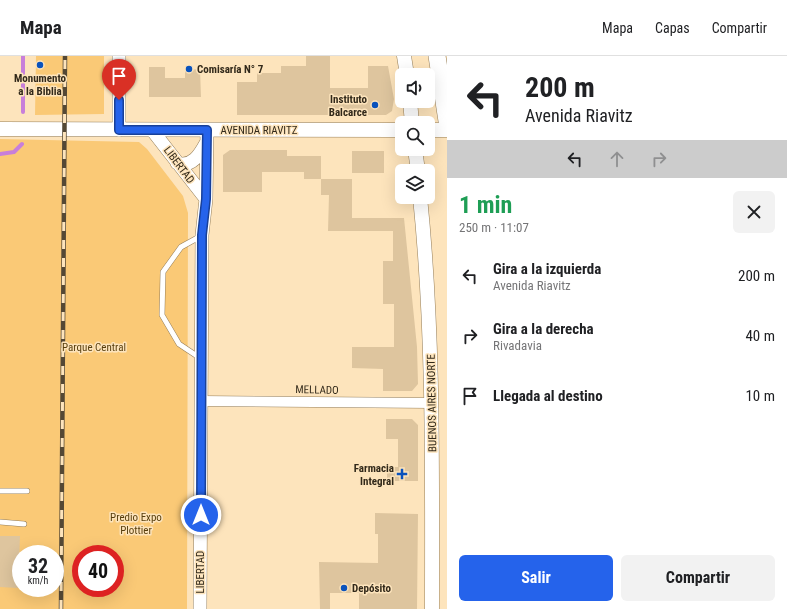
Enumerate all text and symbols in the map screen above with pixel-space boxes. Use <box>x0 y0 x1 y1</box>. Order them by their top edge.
text: Mapa <box>20 16 62 39</box>
text: Mapa <box>602 20 633 36</box>
text: Capas <box>655 20 690 36</box>
text: Compartir <box>712 20 767 36</box>
pin <box>102 59 136 100</box>
marker: Monumento a la Biblia <box>35 60 45 70</box>
place label: Comisaría N° 7 <box>197 63 264 76</box>
marker: Comisaría N° 7 <box>184 64 194 74</box>
icon: arrive <box>108 65 130 87</box>
map controls <box>395 68 435 204</box>
button: sound <box>395 68 435 108</box>
text: 200 m <box>525 71 595 104</box>
place label: Monumento a la Biblia <box>14 72 67 98</box>
icon: left <box>459 72 511 124</box>
place label: Instituto Balcarce <box>329 93 368 119</box>
marker: Instituto Balcarce <box>370 100 380 110</box>
text: Avenida Riavitz <box>525 105 633 126</box>
button: search <box>395 116 435 156</box>
street label: AVENIDA RIAVITZ <box>221 124 298 137</box>
street label: LIBERTAD <box>161 144 197 186</box>
icon: left <box>564 148 586 170</box>
icon: ahead <box>606 148 628 170</box>
icon: right <box>648 148 670 170</box>
button: layers <box>395 164 435 204</box>
text: 1 min <box>459 191 512 219</box>
button: close <box>733 191 775 233</box>
text: 250 m · 11:07 <box>459 220 529 235</box>
text: Gira a la izquierda <box>493 260 601 278</box>
icon: left <box>459 265 481 287</box>
text: 200 m <box>738 267 775 285</box>
text: Avenida Riavitz <box>493 278 571 293</box>
text: Gira a la derecha <box>493 320 594 338</box>
icon: right <box>459 325 481 347</box>
text: 40 m <box>745 327 775 345</box>
text: Rivadavia <box>493 338 542 353</box>
park label: Parque Central <box>62 341 126 354</box>
street label: BUENOS AIRES NORTE <box>425 353 439 452</box>
street label: MELLADO <box>295 383 339 397</box>
icon: arrive <box>459 385 481 407</box>
text: Llegada al destino <box>493 387 603 405</box>
text: 10 m <box>745 387 775 405</box>
place label: Farmacia Integral <box>354 462 394 488</box>
marker: Farmacia Integral <box>397 469 407 479</box>
position arrow <box>180 494 222 536</box>
park label: Predio Expo Plottier <box>110 511 162 537</box>
speed limit sign: 40 <box>72 545 124 597</box>
street label: LIBERTAD <box>194 551 207 593</box>
text: 32 <box>28 554 48 578</box>
button: Salir <box>459 555 613 601</box>
button: Compartir <box>621 555 775 601</box>
text: km/h <box>28 575 48 586</box>
place label: Depósito <box>352 582 391 595</box>
marker: Depósito <box>339 583 349 593</box>

